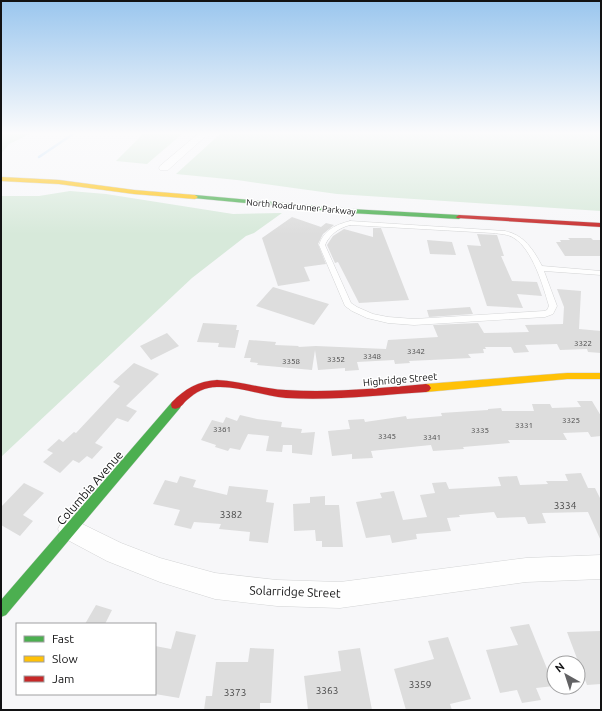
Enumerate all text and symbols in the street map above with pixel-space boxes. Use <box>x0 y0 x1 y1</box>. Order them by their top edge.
street label: North Roadrunner Parkway <box>246 197 357 217</box>
house number: 3322 <box>574 339 592 348</box>
house number: 3342 <box>407 347 425 356</box>
house number: 3348 <box>363 352 382 361</box>
house number: 3352 <box>327 355 345 364</box>
house number: 3358 <box>282 357 301 366</box>
street label: Highridge Street <box>362 371 438 388</box>
house number: 3325 <box>562 416 580 425</box>
house number: 3331 <box>515 421 533 430</box>
house number: 3361 <box>213 425 231 434</box>
house number: 3335 <box>471 426 489 435</box>
house number: 3345 <box>378 432 396 441</box>
house number: 3341 <box>423 433 441 442</box>
street label: Columbia Avenue <box>54 448 125 527</box>
house number: 3334 <box>554 500 577 511</box>
house number: 3382 <box>220 509 242 520</box>
street label: Solarridge Street <box>249 583 341 600</box>
legend <box>16 623 156 695</box>
text: Fast <box>52 632 74 645</box>
text: Slow <box>52 652 78 665</box>
north arrow <box>546 655 586 695</box>
text: N <box>553 660 567 674</box>
text: Jam <box>52 672 74 685</box>
house number: 3359 <box>409 679 431 690</box>
house number: 3363 <box>316 685 338 696</box>
house number: 3373 <box>224 687 246 698</box>

